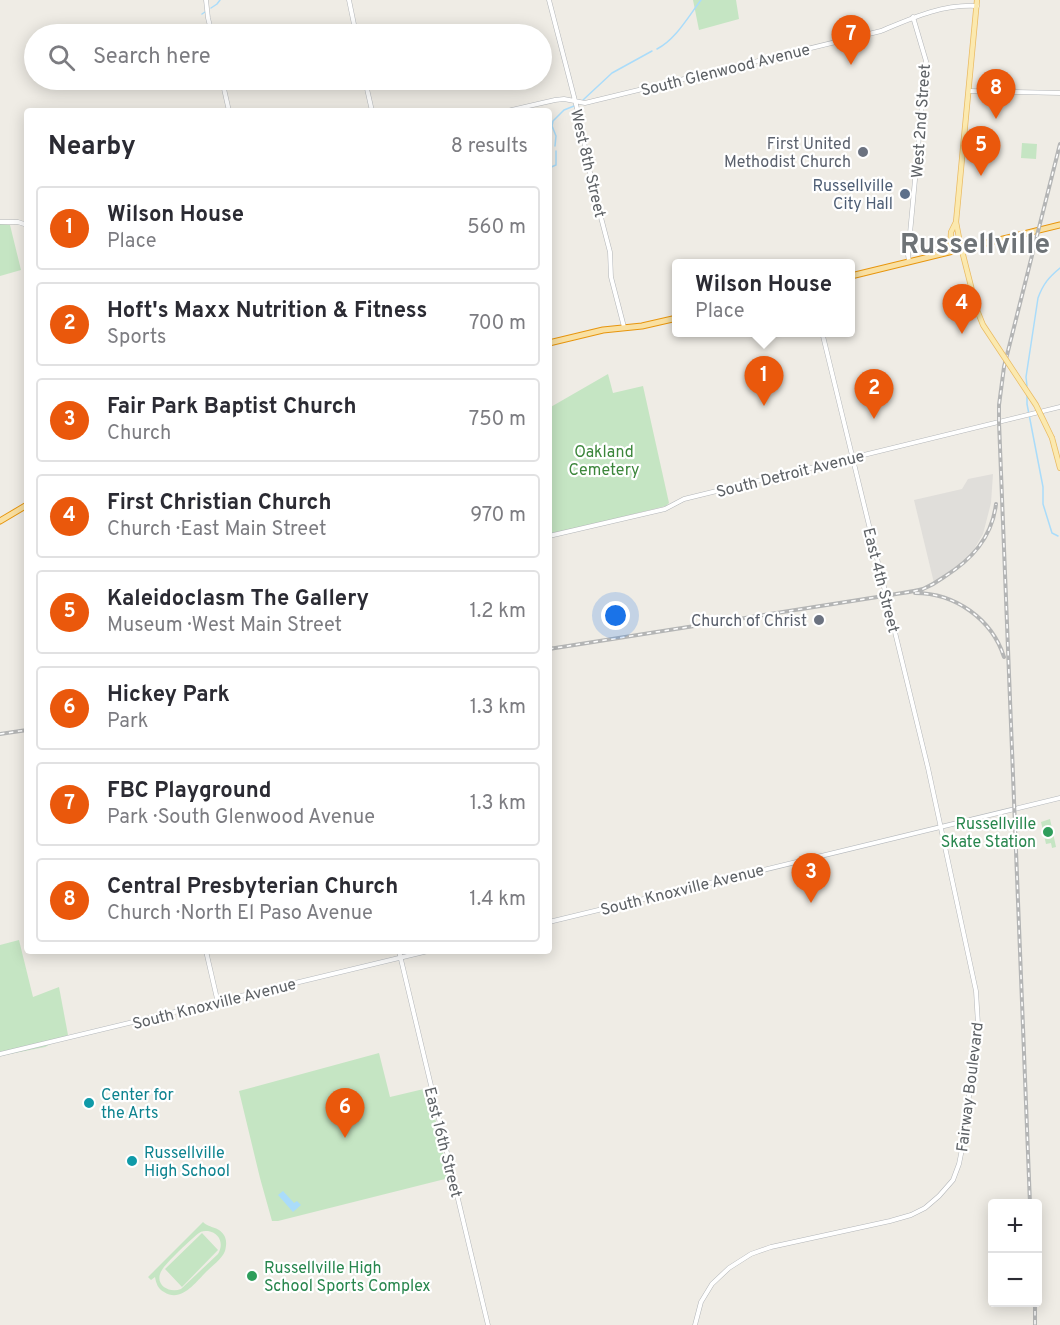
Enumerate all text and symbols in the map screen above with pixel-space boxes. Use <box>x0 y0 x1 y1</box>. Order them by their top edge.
pin: 7 <box>832 16 870 65</box>
search box <box>24 24 552 90</box>
street label: South Glenwood Avenue <box>639 40 812 102</box>
icon: search <box>45 41 78 74</box>
text: Search here <box>93 44 211 71</box>
street label: West 2nd Street <box>908 63 936 179</box>
pin: 8 <box>976 70 1016 119</box>
street label: West 8th Street <box>565 107 609 220</box>
pin: 5 <box>962 126 1000 176</box>
text: Nearby <box>48 131 136 164</box>
text: 8 results <box>451 134 528 160</box>
place label: First United Methodist Church <box>724 135 851 173</box>
marker: First United Methodist Church <box>856 145 870 159</box>
place label: Russellville City Hall <box>813 177 893 215</box>
marker: Russellville City Hall <box>898 187 912 201</box>
text: Wilson House <box>107 202 244 229</box>
text: 1 <box>66 215 74 241</box>
text: 560 m <box>467 215 526 241</box>
district label: Russellville <box>900 228 1050 264</box>
text: Place <box>107 229 157 255</box>
popup <box>672 259 855 337</box>
text: Wilson House <box>695 272 832 299</box>
pin: 4 <box>942 284 982 334</box>
text: Hoft's Maxx Nutrition & Fitness <box>107 298 427 325</box>
text: Place <box>695 299 745 325</box>
text: 2 <box>63 311 76 337</box>
text: 700 m <box>469 311 526 337</box>
text: Sports <box>107 325 167 351</box>
pin: 1 <box>744 356 783 406</box>
pin: 2 <box>854 370 894 419</box>
text: Fair Park Baptist Church <box>107 394 357 421</box>
text: 3 <box>64 407 76 433</box>
text: 750 m <box>469 407 526 433</box>
text: Church <box>107 421 171 447</box>
park label: Oakland Cemetery <box>569 443 639 481</box>
street label: South Detroit Avenue <box>714 447 867 503</box>
text: First Christian Church <box>107 490 331 517</box>
text: 4 <box>63 503 76 529</box>
text: 970 m <box>470 503 526 529</box>
text: Church · East Main Street <box>107 517 326 543</box>
street label: East 4th Street <box>857 526 903 635</box>
text: Kaleidoclasm The Gallery <box>107 586 369 613</box>
text: 5 <box>63 599 76 625</box>
text: 1.2 km <box>470 599 526 625</box>
your location <box>601 601 630 630</box>
place label: Church of Christ <box>691 612 807 632</box>
text: Museum · West Main Street <box>107 613 342 639</box>
marker: Church of Christ <box>812 613 826 627</box>
text: Hickey Park <box>107 682 230 709</box>
text: 6 <box>63 695 76 721</box>
text: 1.3 km <box>470 695 526 721</box>
text: Park <box>107 709 148 735</box>
text: FBC Playground <box>107 778 272 805</box>
text: 7 <box>64 791 75 817</box>
text: 1.3 km <box>470 791 526 817</box>
text: Park · South Glenwood Avenue <box>107 805 375 831</box>
place label: Russellville Skate Station <box>941 815 1036 853</box>
marker: Russellville Skate Station <box>1041 825 1055 839</box>
pin: 3 <box>792 854 830 903</box>
street label: South Knoxville Avenue <box>599 861 766 921</box>
text: Central Presbyterian Church <box>107 874 398 901</box>
text: 8 <box>63 887 76 913</box>
text: 1.4 km <box>469 887 526 913</box>
text: Church · North El Paso Avenue <box>107 901 373 927</box>
street label: South Knoxville Avenue <box>131 975 298 1035</box>
street label: Fairway Boulevard <box>953 1021 989 1153</box>
street label: East 16th Street <box>419 1085 465 1200</box>
place label: Center for the Arts <box>101 1086 174 1124</box>
pin: 6 <box>326 1088 364 1138</box>
marker: Center for the Arts <box>82 1096 96 1110</box>
place label: Russellville High School <box>144 1144 230 1182</box>
marker: Russellville High School <box>125 1154 139 1168</box>
map controls <box>988 1199 1042 1307</box>
button: + <box>988 1199 1042 1253</box>
button: − <box>988 1253 1042 1307</box>
place label: Russellville High School Sports Complex <box>264 1259 431 1297</box>
marker: Russellville High School Sports Complex <box>245 1269 259 1283</box>

